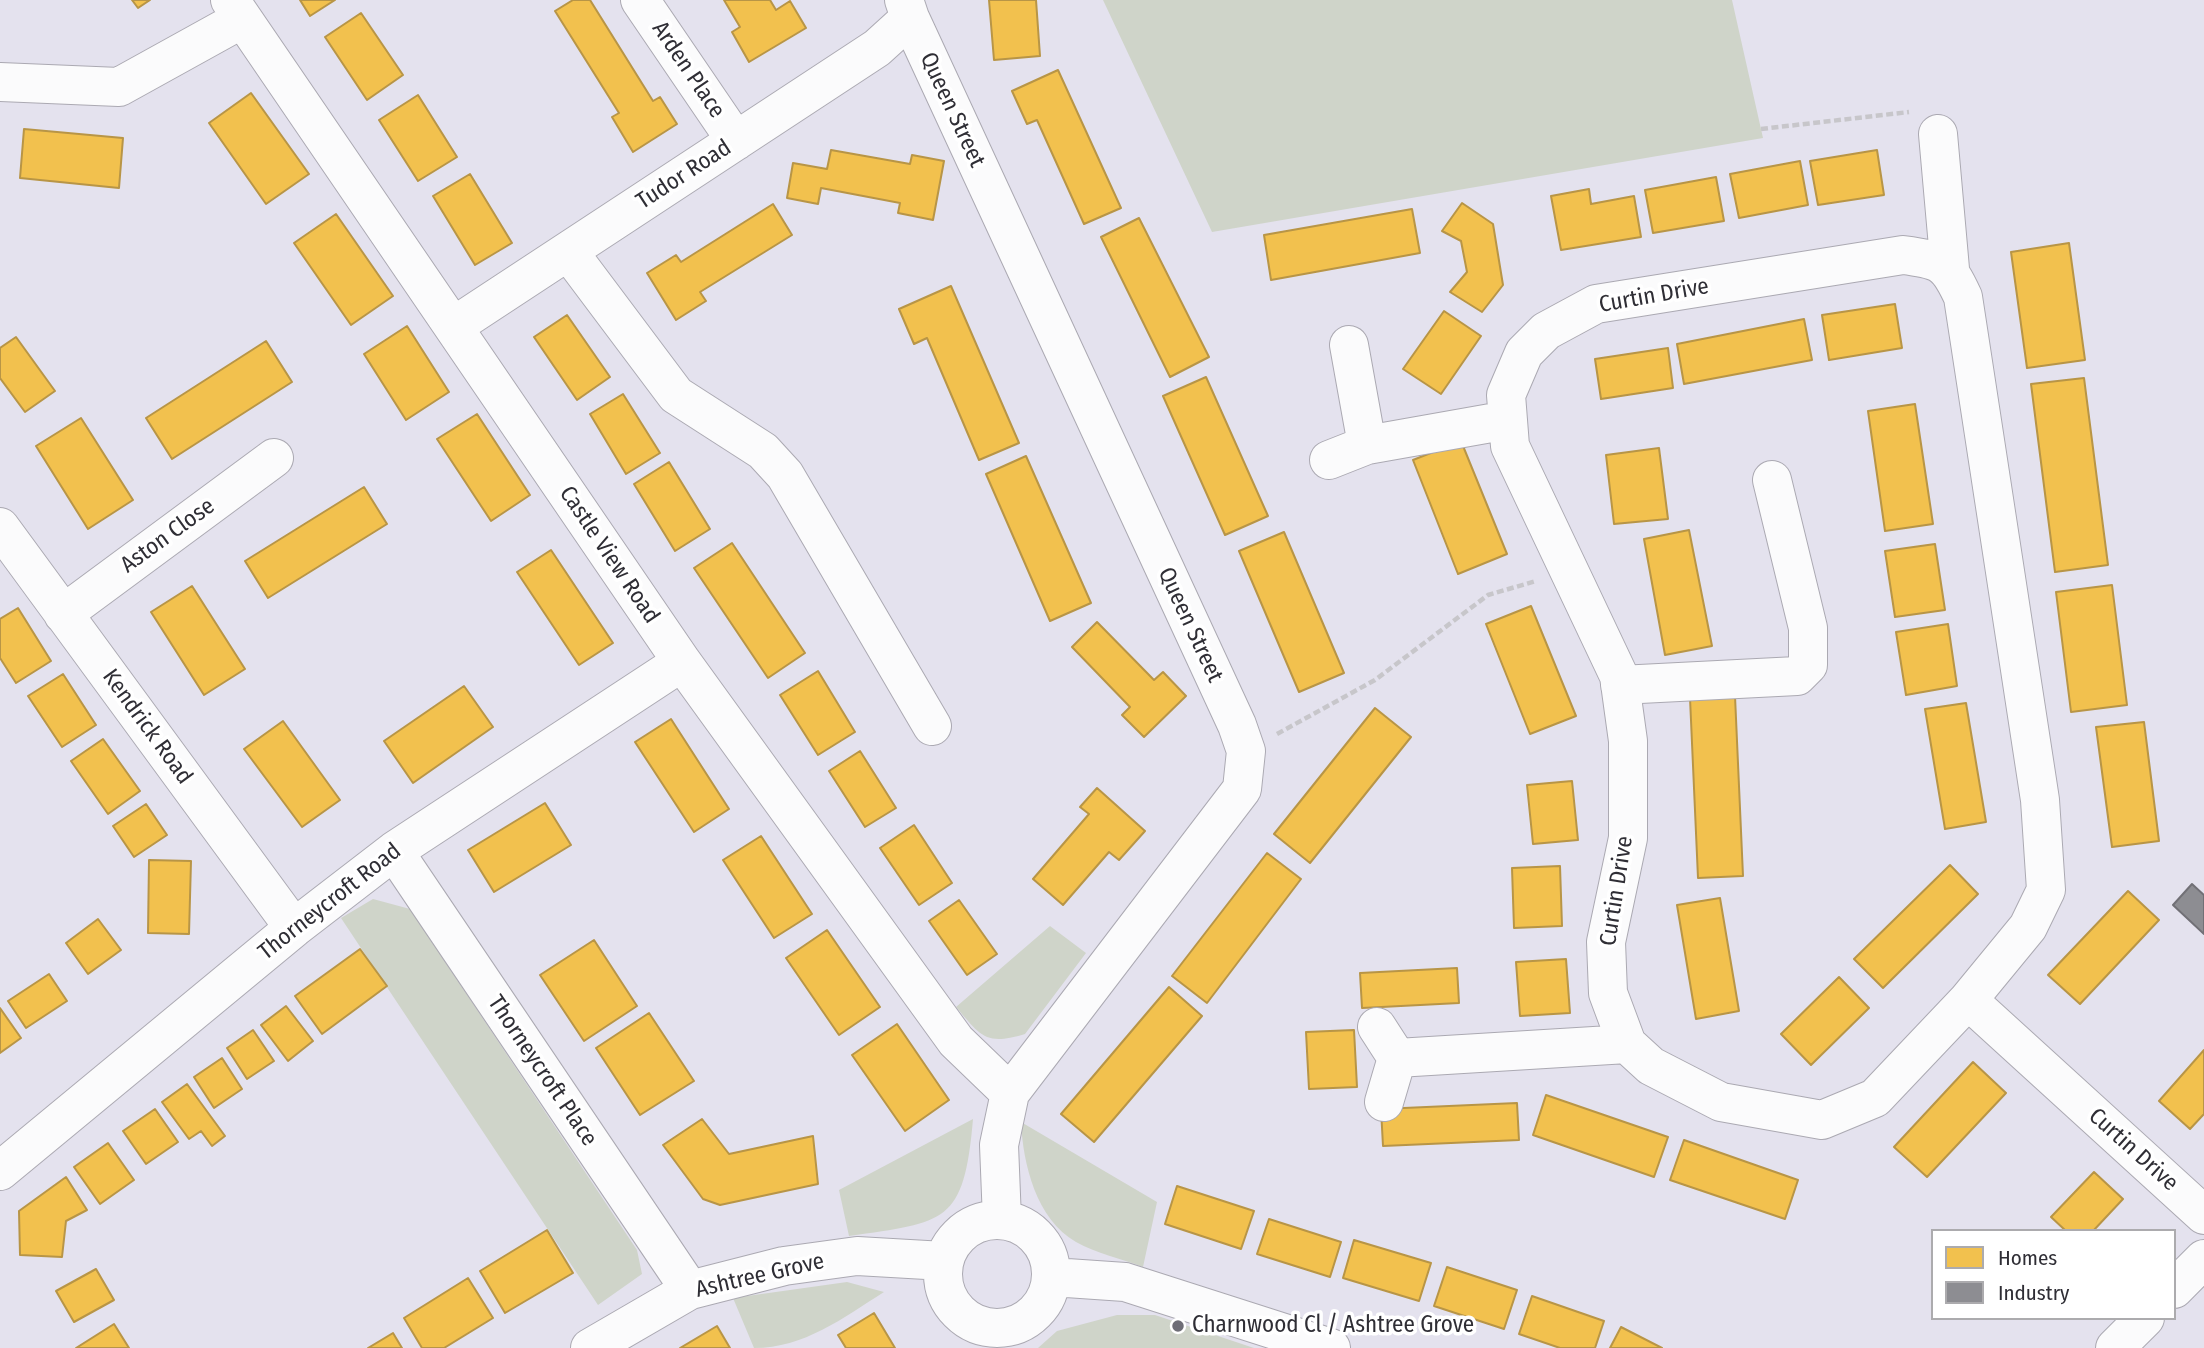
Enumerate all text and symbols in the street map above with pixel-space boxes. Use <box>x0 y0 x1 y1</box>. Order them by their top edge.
street label: Arden Place <box>646 16 730 124</box>
street label: Queen Street <box>913 48 991 172</box>
street label: Tudor Road <box>631 134 737 216</box>
street label: Curtin Drive <box>1597 273 1711 319</box>
street label: Castle View Road <box>553 481 665 629</box>
street label: Aston Close <box>116 493 220 579</box>
street label: Queen Street <box>1151 563 1229 687</box>
street label: Kendrick Road <box>96 664 198 790</box>
street label: Curtin Drive <box>1595 834 1639 948</box>
street label: Thorneycroft Road <box>253 838 407 966</box>
street label: Thorneycroft Place <box>481 991 603 1151</box>
street label: Curtin Drive <box>2083 1103 2183 1197</box>
legend <box>1931 1229 2176 1320</box>
text: Homes <box>1998 1245 2057 1271</box>
street label: Ashtree Grove <box>693 1248 827 1304</box>
text: Industry <box>1998 1280 2069 1306</box>
place label: Charnwood Cl / Ashtree Grove <box>1192 1312 1474 1340</box>
marker: Charnwood Cl / Ashtree Grove <box>1170 1318 1186 1334</box>

